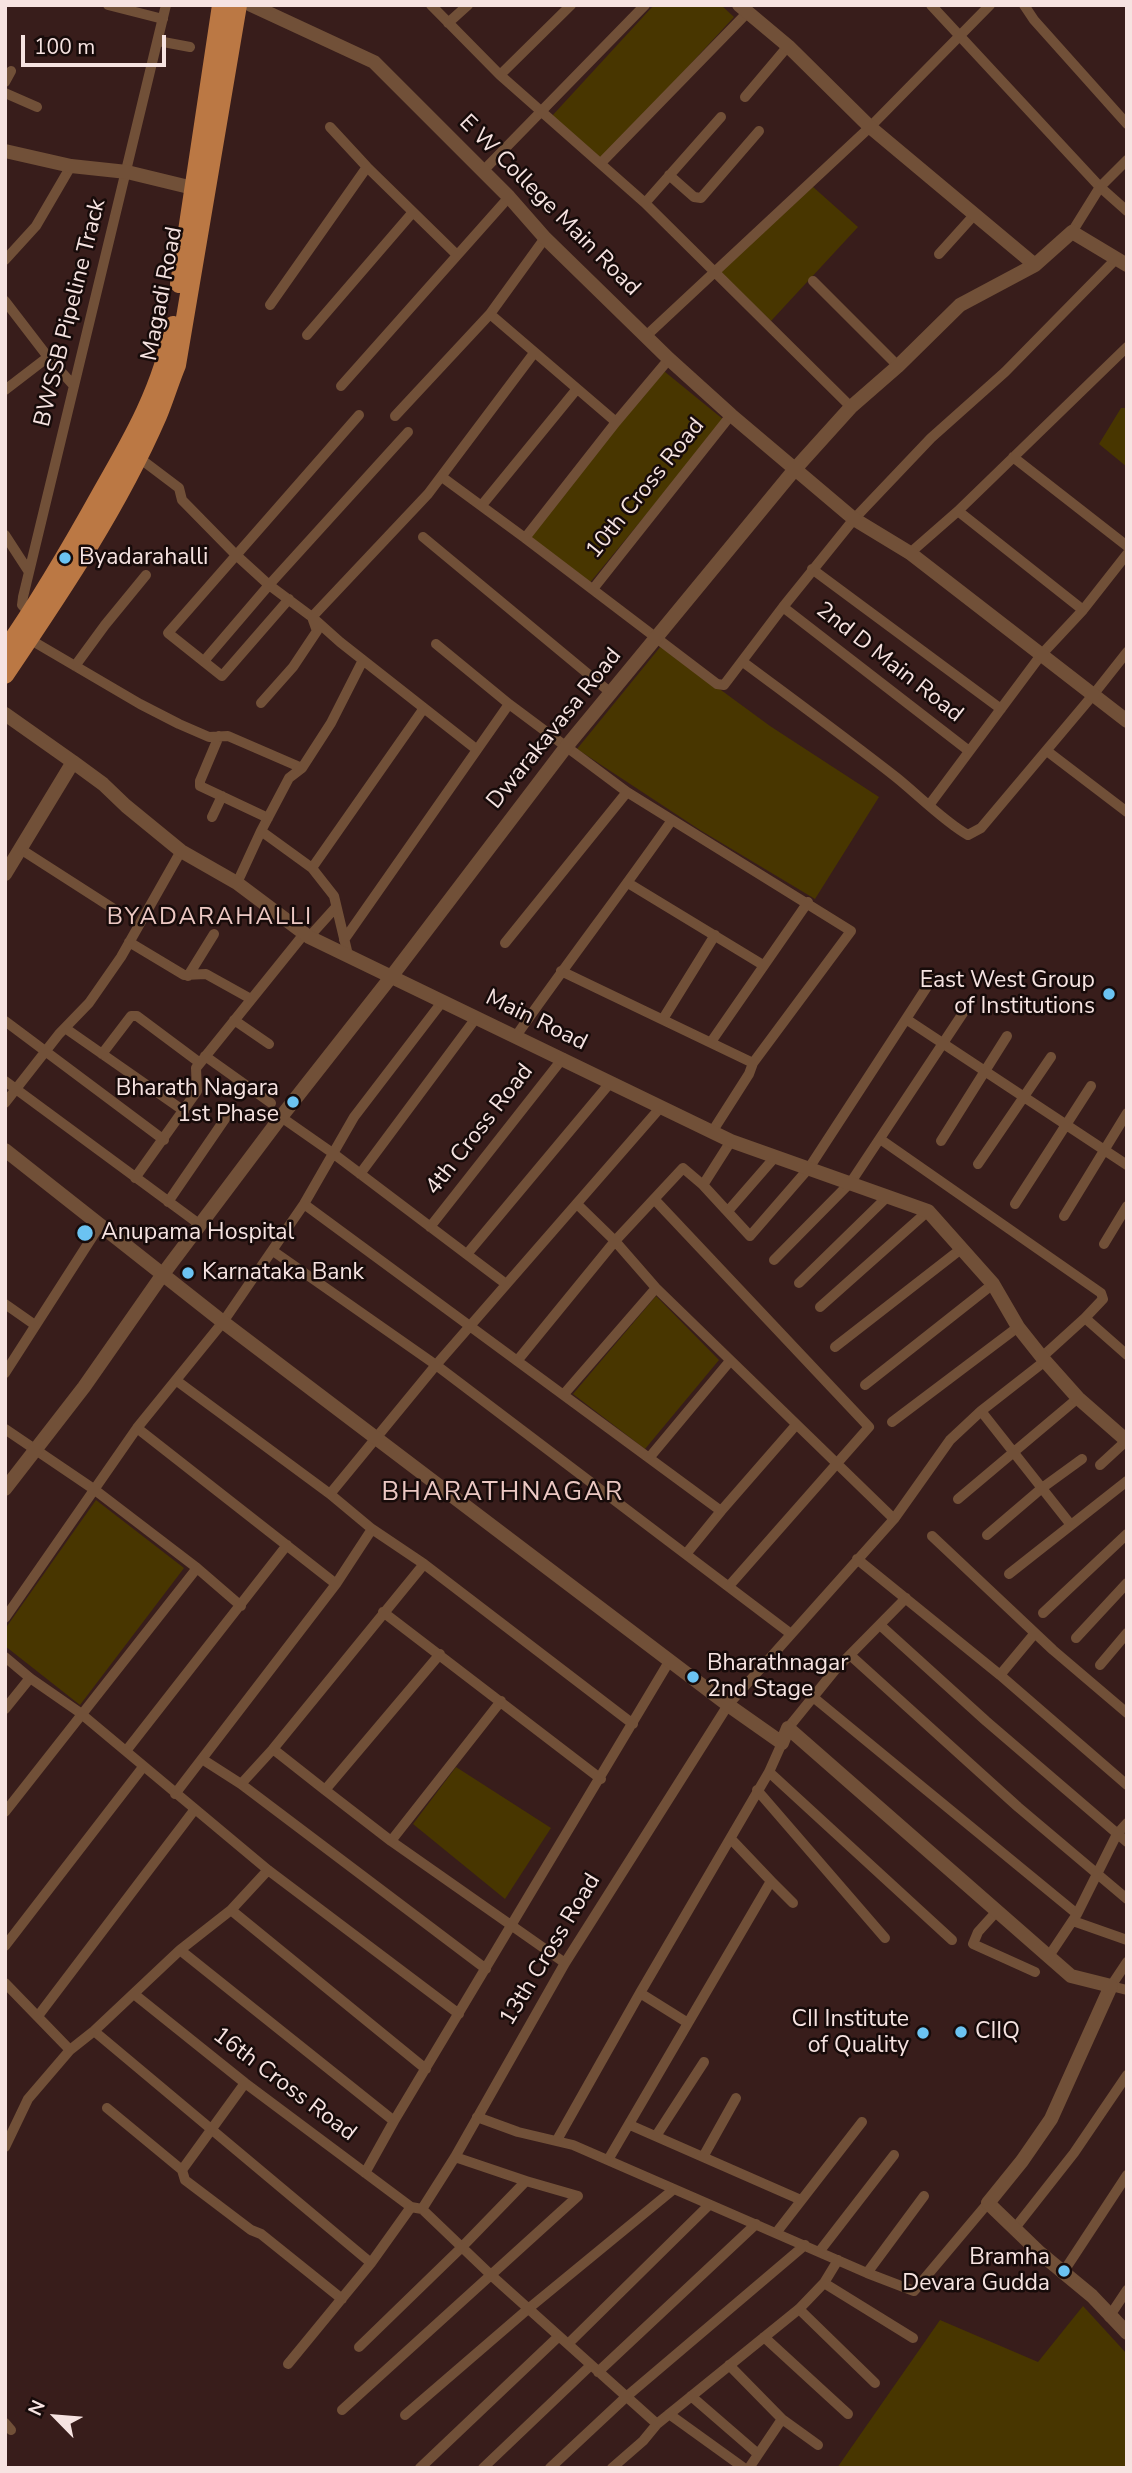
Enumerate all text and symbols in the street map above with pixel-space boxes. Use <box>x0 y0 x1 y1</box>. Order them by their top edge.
scale bar <box>24 21 170 65</box>
text: 100 m <box>34 33 95 61</box>
street label: E W College Main Road <box>453 110 645 302</box>
street label: BWSSB Pipeline Track <box>29 196 113 430</box>
street label: Magadi Road <box>137 225 189 363</box>
street label: 10th Cross Road <box>581 413 711 565</box>
place label: Byadarahalli <box>79 544 208 572</box>
marker: Byadarahalli <box>57 550 73 566</box>
street label: 2nd D Main Road <box>810 597 968 729</box>
street label: Dwarakavasa Road <box>482 643 628 815</box>
district label: BYADARAHALLI <box>108 904 312 932</box>
place label: East West Group of Institutions <box>920 967 1095 1021</box>
street label: Main Road <box>481 985 591 1057</box>
marker: East West Group of Institutions <box>1101 986 1117 1002</box>
street label: 4th Cross Road <box>420 1059 540 1201</box>
place label: Bharath Nagara 1st Phase <box>116 1075 279 1129</box>
marker: Bharath Nagara 1st Phase <box>285 1094 301 1110</box>
place label: Anupama Hospital <box>101 1219 294 1247</box>
marker: Anupama Hospital <box>75 1223 95 1243</box>
place label: Karnataka Bank <box>202 1259 364 1287</box>
marker: Karnataka Bank <box>180 1265 196 1281</box>
district label: BHARATHNAGAR <box>383 1478 623 1510</box>
place label: Bharathnagar 2nd Stage <box>707 1650 848 1704</box>
marker: Bharathnagar 2nd Stage <box>685 1669 701 1685</box>
street label: 13th Cross Road <box>495 1869 607 2031</box>
place label: CII Institute of Quality <box>791 2006 909 2060</box>
place label: CIIQ <box>975 2018 1020 2046</box>
street label: 16th Cross Road <box>207 2022 361 2148</box>
marker: CIIQ <box>953 2024 969 2040</box>
marker: CII Institute of Quality <box>915 2025 931 2041</box>
place label: Bramha Devara Gudda <box>902 2244 1050 2298</box>
marker: Bramha Devara Gudda <box>1056 2263 1072 2279</box>
north arrow <box>21 2382 91 2452</box>
text: N <box>22 2396 52 2420</box>

